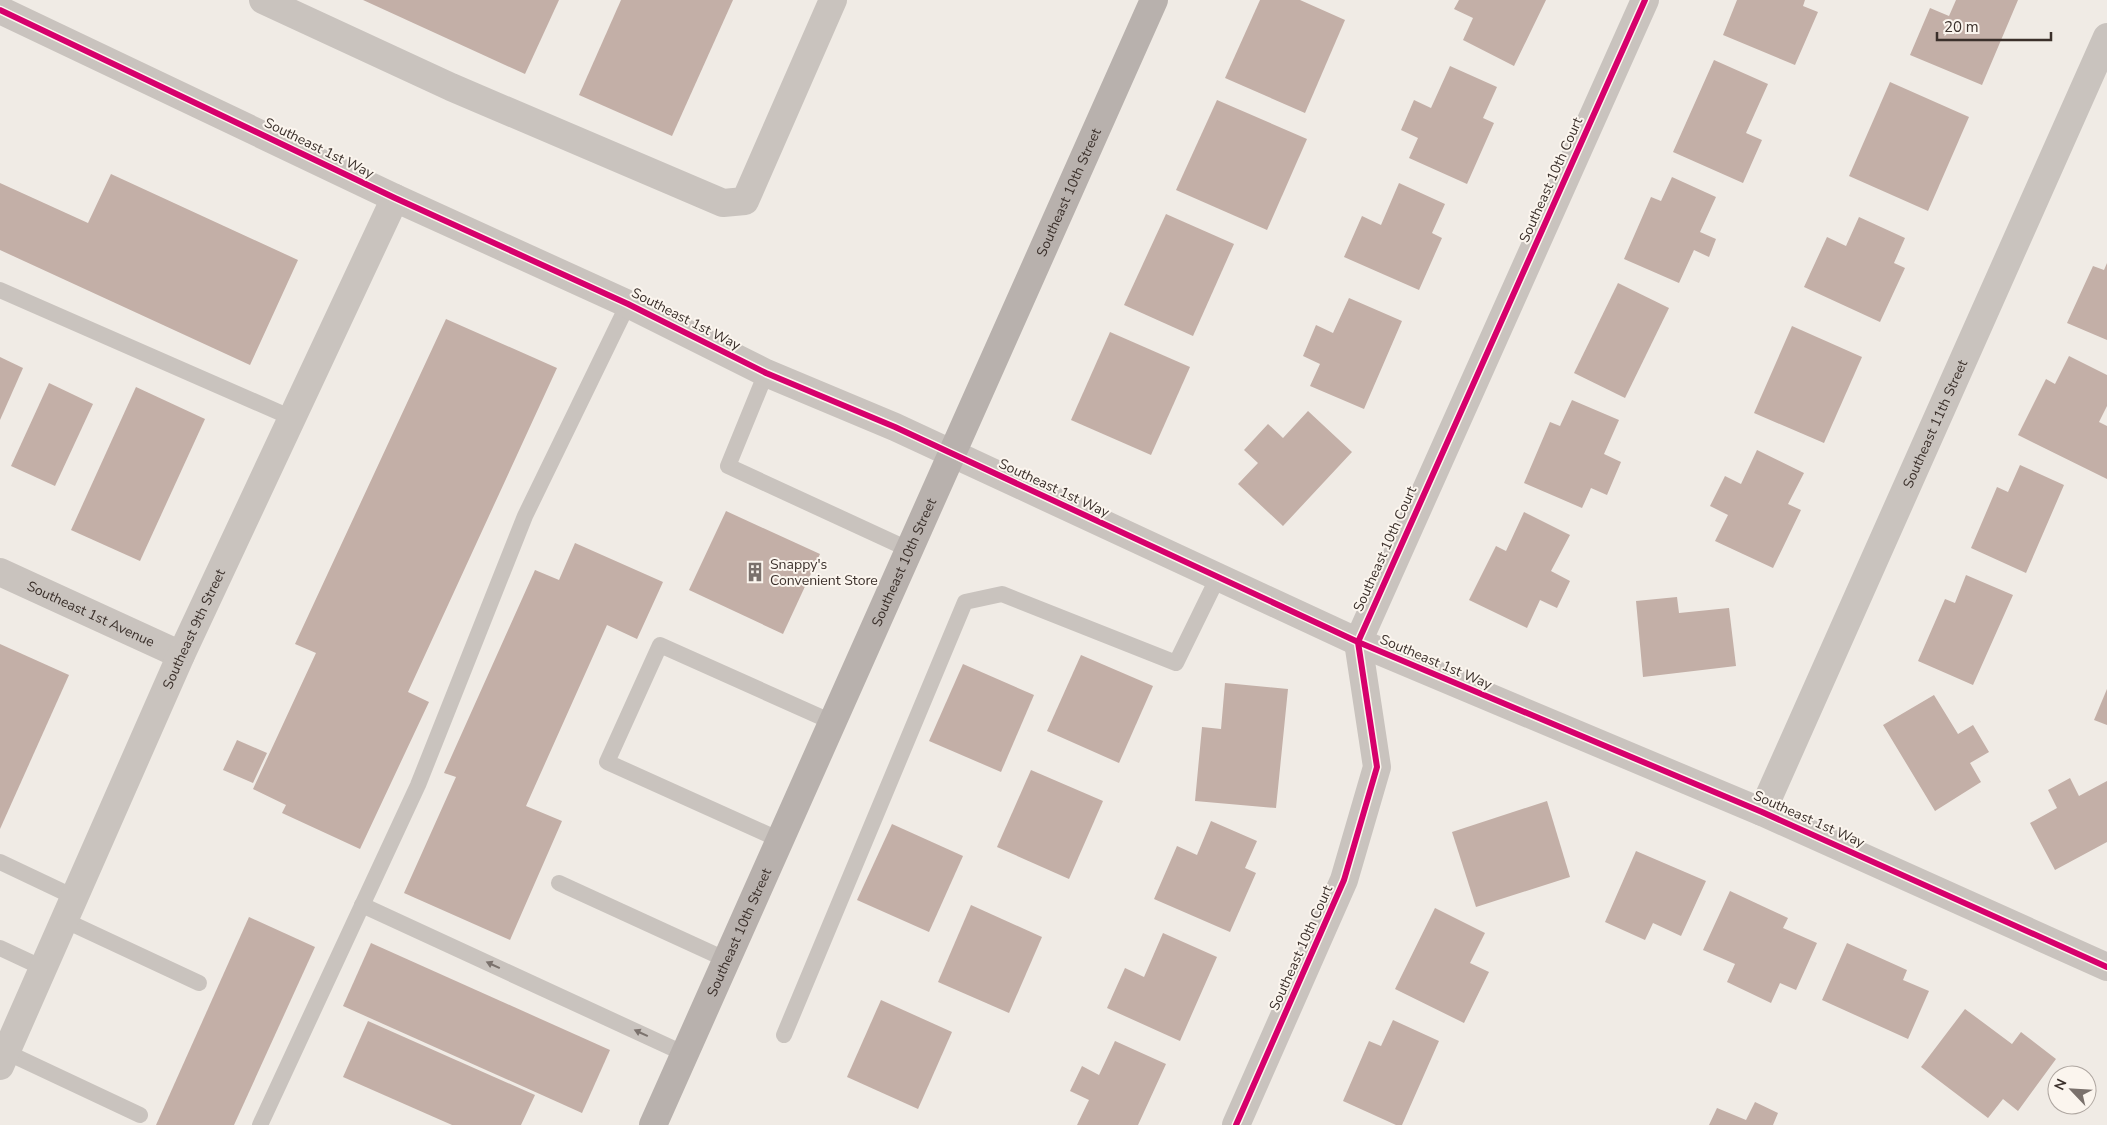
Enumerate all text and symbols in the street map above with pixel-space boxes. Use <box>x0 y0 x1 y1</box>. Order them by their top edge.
scale bar <box>1937 10 2051 42</box>
text: 20 m <box>1944 17 1979 37</box>
street label: Southeast 1st Way <box>261 113 378 183</box>
street label: Southeast 10th Court <box>1515 114 1587 246</box>
street label: Southeast 10th Street <box>1031 125 1105 260</box>
street label: Southeast 1st Way <box>628 283 744 355</box>
street label: Southeast 11th Street <box>1898 356 1972 491</box>
street label: Southeast 1st Way <box>996 454 1113 522</box>
street label: Southeast 10th Court <box>1349 483 1421 615</box>
street label: Southeast 10th Street <box>867 495 941 630</box>
place label: Snappy's Convenient Store <box>770 555 878 590</box>
building icon: Snappy's Convenient Store <box>744 561 766 583</box>
street label: Southeast 9th Street <box>158 566 230 692</box>
street label: Southeast 1st Avenue <box>24 576 158 651</box>
street label: Southeast 1st Way <box>1377 630 1496 694</box>
street label: Southeast 1st Way <box>1750 786 1868 852</box>
street label: Southeast 10th Street <box>702 865 776 999</box>
street label: Southeast 10th Court <box>1265 882 1337 1014</box>
one-way arrow <box>486 961 500 969</box>
one-way arrow <box>634 1029 648 1037</box>
north arrow <box>2047 1065 2097 1115</box>
text: N <box>2050 1076 2071 1093</box>

